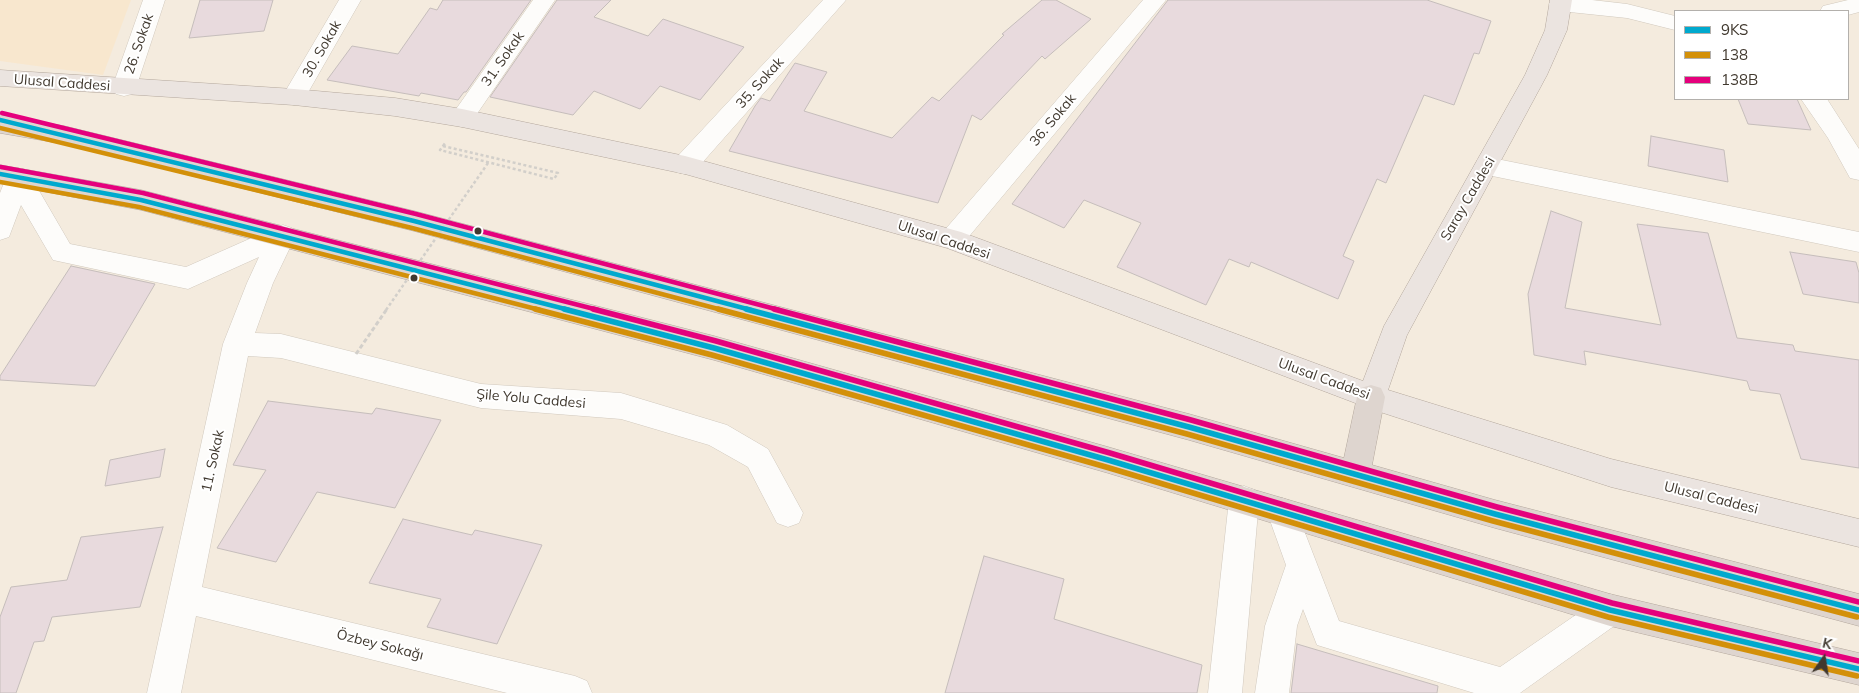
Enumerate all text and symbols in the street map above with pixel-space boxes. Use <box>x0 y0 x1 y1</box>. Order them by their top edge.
legend <box>1674 10 1849 100</box>
street label: 26. Sokak <box>121 11 157 77</box>
street label: 30. Sokak <box>299 17 345 81</box>
text: 9KS <box>1721 20 1748 39</box>
street label: 31. Sokak <box>478 28 528 90</box>
text: 138 <box>1721 45 1748 64</box>
street label: 35. Sokak <box>733 54 787 112</box>
text: 138B <box>1721 70 1758 89</box>
street label: Ulusal Caddesi <box>13 71 111 95</box>
street label: 36. Sokak <box>1026 90 1080 150</box>
street label: Saray Caddesi <box>1437 154 1499 244</box>
street label: Ulusal Caddesi <box>896 217 992 263</box>
unlabelled marker <box>473 226 483 236</box>
unlabelled marker <box>409 273 419 283</box>
street label: Ulusal Caddesi <box>1276 355 1372 403</box>
street label: Şile Yolu Caddesi <box>476 386 586 412</box>
street label: 11. Sokak <box>198 428 228 494</box>
street label: Ulusal Caddesi <box>1662 478 1760 518</box>
street label: Özbey Sokağı <box>335 626 425 664</box>
north arrow <box>1799 633 1849 683</box>
text: K <box>1821 634 1834 653</box>

